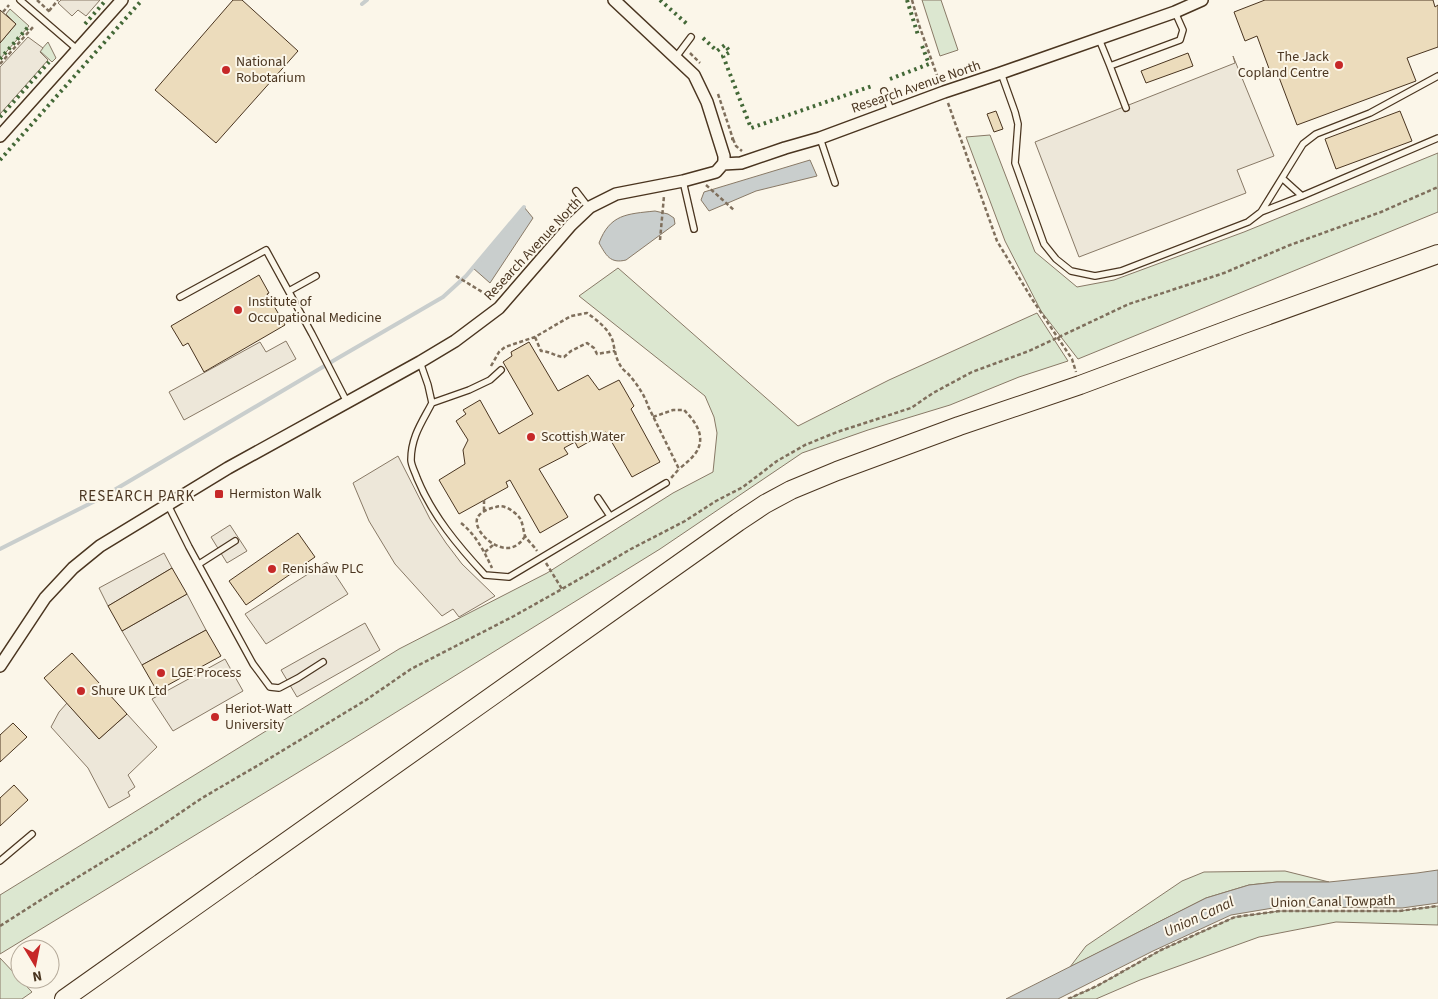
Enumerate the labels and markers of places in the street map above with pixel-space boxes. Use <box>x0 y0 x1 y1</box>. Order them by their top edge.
place label: The Jack Copland Centre <box>1238 47 1329 83</box>
place label: National Robotarium <box>236 52 306 88</box>
marker: The Jack Copland Centre <box>1333 59 1345 71</box>
marker: National Robotarium <box>220 64 232 76</box>
place label: Institute of Occupational Medicine <box>248 292 381 328</box>
marker: Institute of Occupational Medicine <box>232 304 244 316</box>
place label: Scottish Water <box>541 427 625 447</box>
marker: Scottish Water <box>525 431 537 443</box>
place label: Hermiston Walk <box>229 484 322 504</box>
marker: Hermiston Walk <box>213 488 225 500</box>
place label: Renishaw PLC <box>282 559 364 579</box>
marker: Renishaw PLC <box>266 563 278 575</box>
place label: LGE Process <box>171 663 241 683</box>
marker: LGE Process <box>155 667 167 679</box>
place label: Shure UK Ltd <box>91 681 167 701</box>
marker: Shure UK Ltd <box>75 685 87 697</box>
place label: Heriot-Watt University <box>225 699 292 735</box>
marker: Heriot-Watt University <box>209 711 221 723</box>

